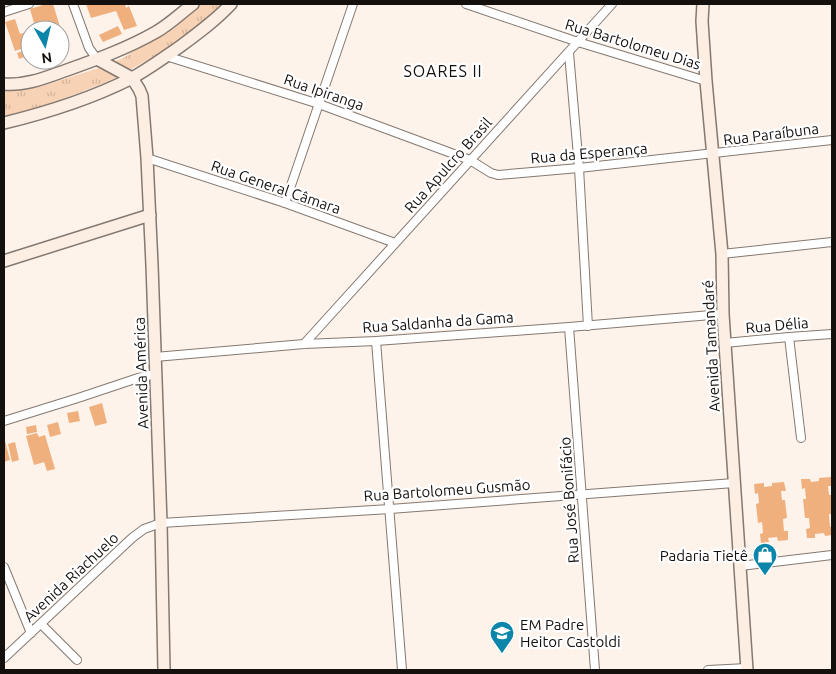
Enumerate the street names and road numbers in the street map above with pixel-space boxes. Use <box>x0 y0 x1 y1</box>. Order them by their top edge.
street label: Rua Bartolomeu Dias <box>563 15 703 73</box>
street label: Rua Ipiranga <box>282 70 366 114</box>
street label: Rua Apulcro Brasil <box>401 114 495 216</box>
street label: Rua Paraíbuna <box>722 120 820 148</box>
street label: Rua da Esperança <box>530 139 648 167</box>
street label: Rua General Câmara <box>209 157 343 217</box>
street label: Avenida Tamandaré <box>699 279 723 413</box>
street label: Rua Saldanha da Gama <box>362 308 514 336</box>
street label: Rua Délia <box>745 314 809 336</box>
street label: Avenida América <box>131 317 151 429</box>
street label: Rua José Bonifácio <box>556 436 582 564</box>
street label: Rua Bartolomeu Gusmão <box>363 476 531 504</box>
street label: Avenida Riachuelo <box>20 529 122 625</box>

